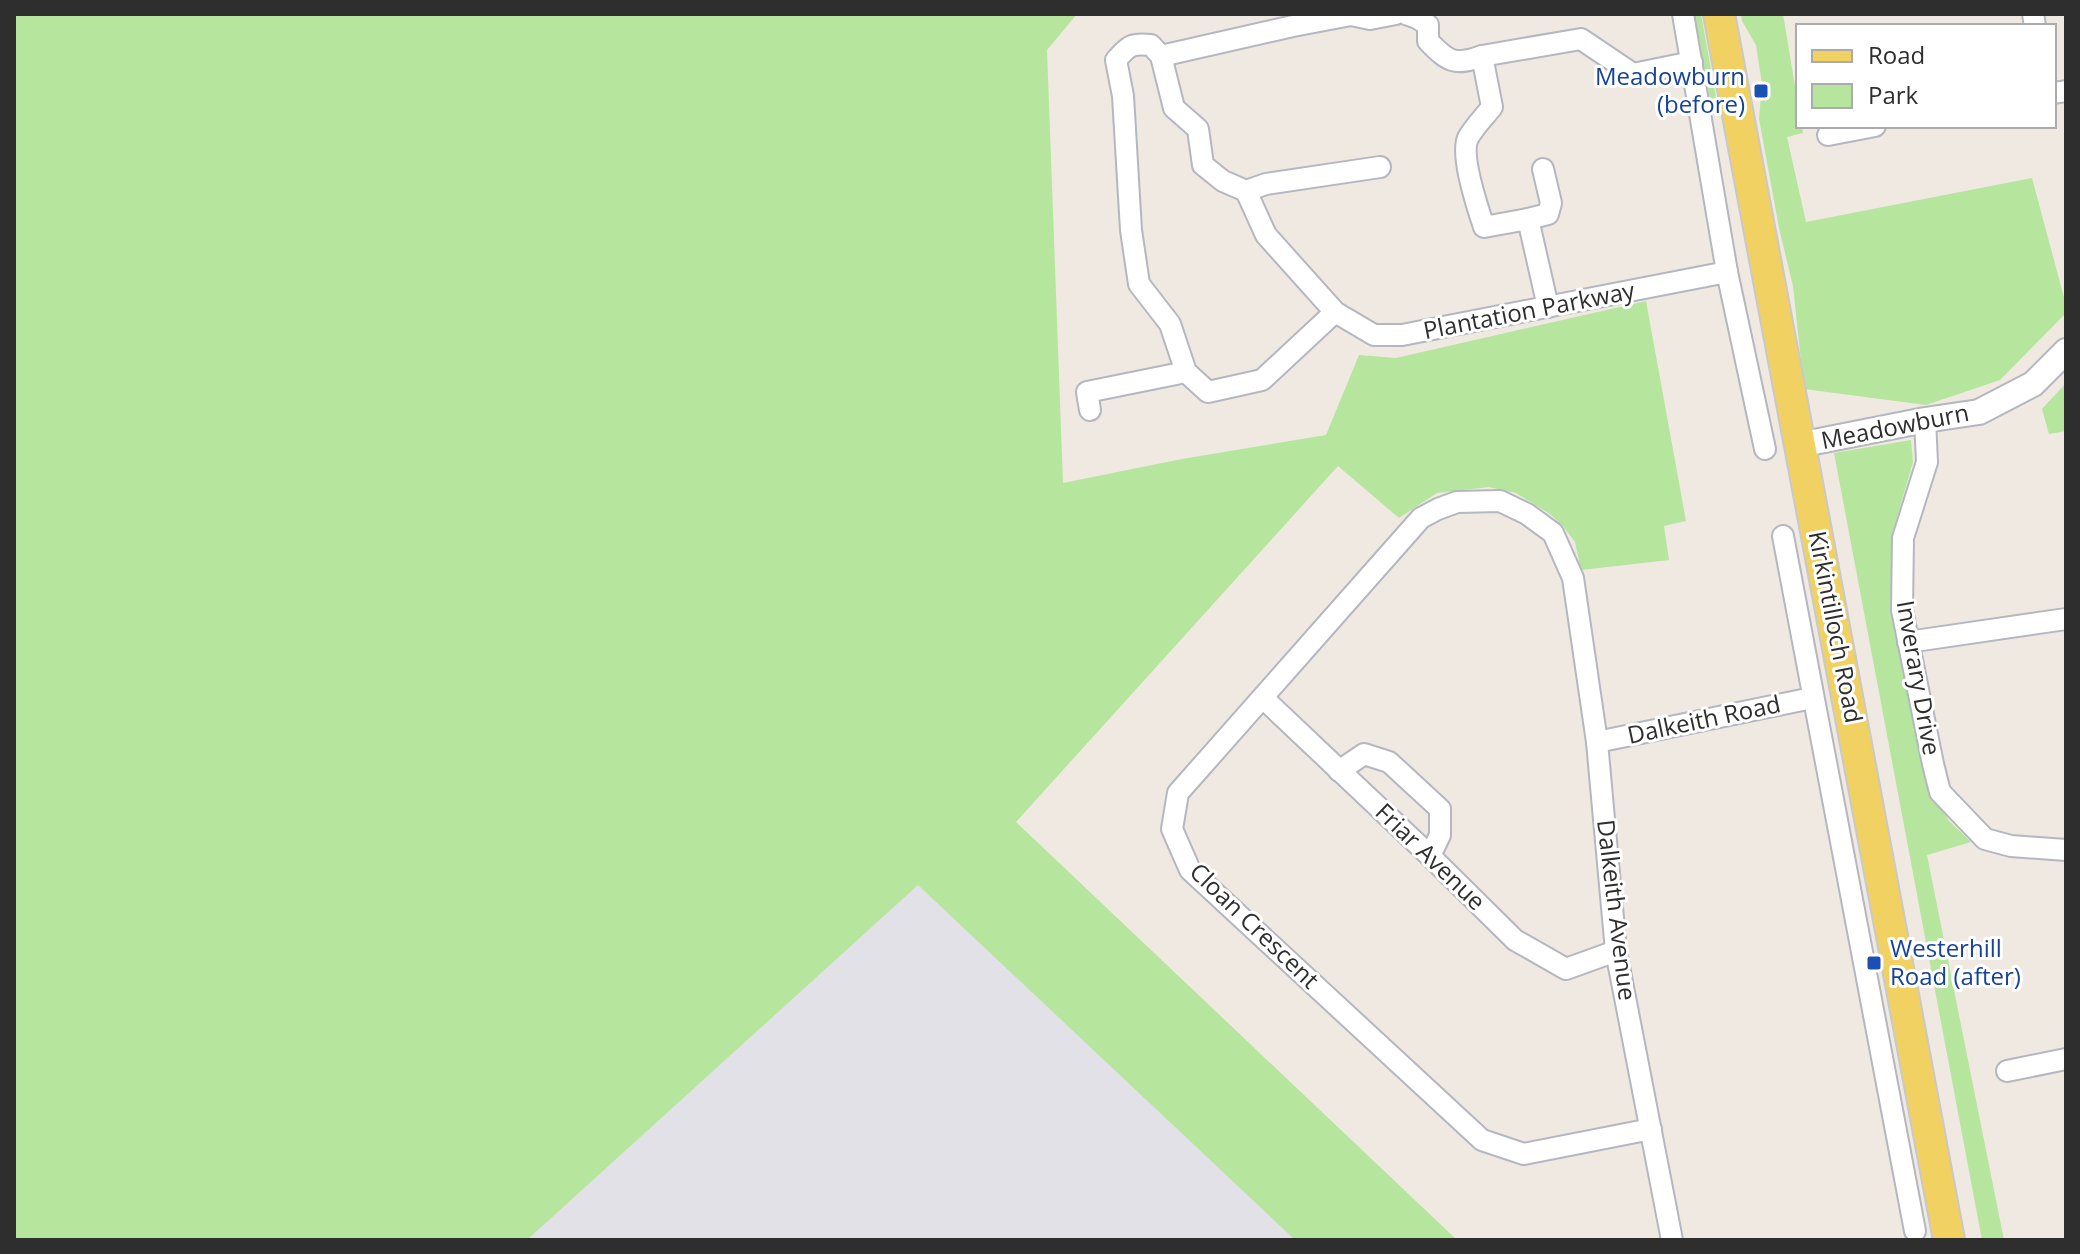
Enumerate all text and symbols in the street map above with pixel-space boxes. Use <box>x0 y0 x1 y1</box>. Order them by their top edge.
legend <box>1796 24 2056 128</box>
text: Road <box>1868 38 1925 71</box>
place label: Meadowburn (before) <box>1595 59 1745 120</box>
text: Park <box>1868 78 1919 111</box>
marker: Meadowburn (before) <box>1752 82 1770 100</box>
street label: Plantation Parkway <box>1420 273 1638 346</box>
street label: Meadowburn <box>1818 395 1972 456</box>
street label: Kirkintilloch Road <box>1802 528 1871 725</box>
street label: Inverary Drive <box>1890 598 1949 758</box>
street label: Dalkeith Road <box>1624 686 1783 751</box>
street label: Friar Avenue <box>1369 795 1493 917</box>
street label: Dalkeith Avenue <box>1590 817 1645 1002</box>
street label: Cloan Crescent <box>1183 855 1327 995</box>
place label: Westerhill Road (after) <box>1890 931 2021 992</box>
marker: Westerhill Road (after) <box>1865 954 1883 972</box>

